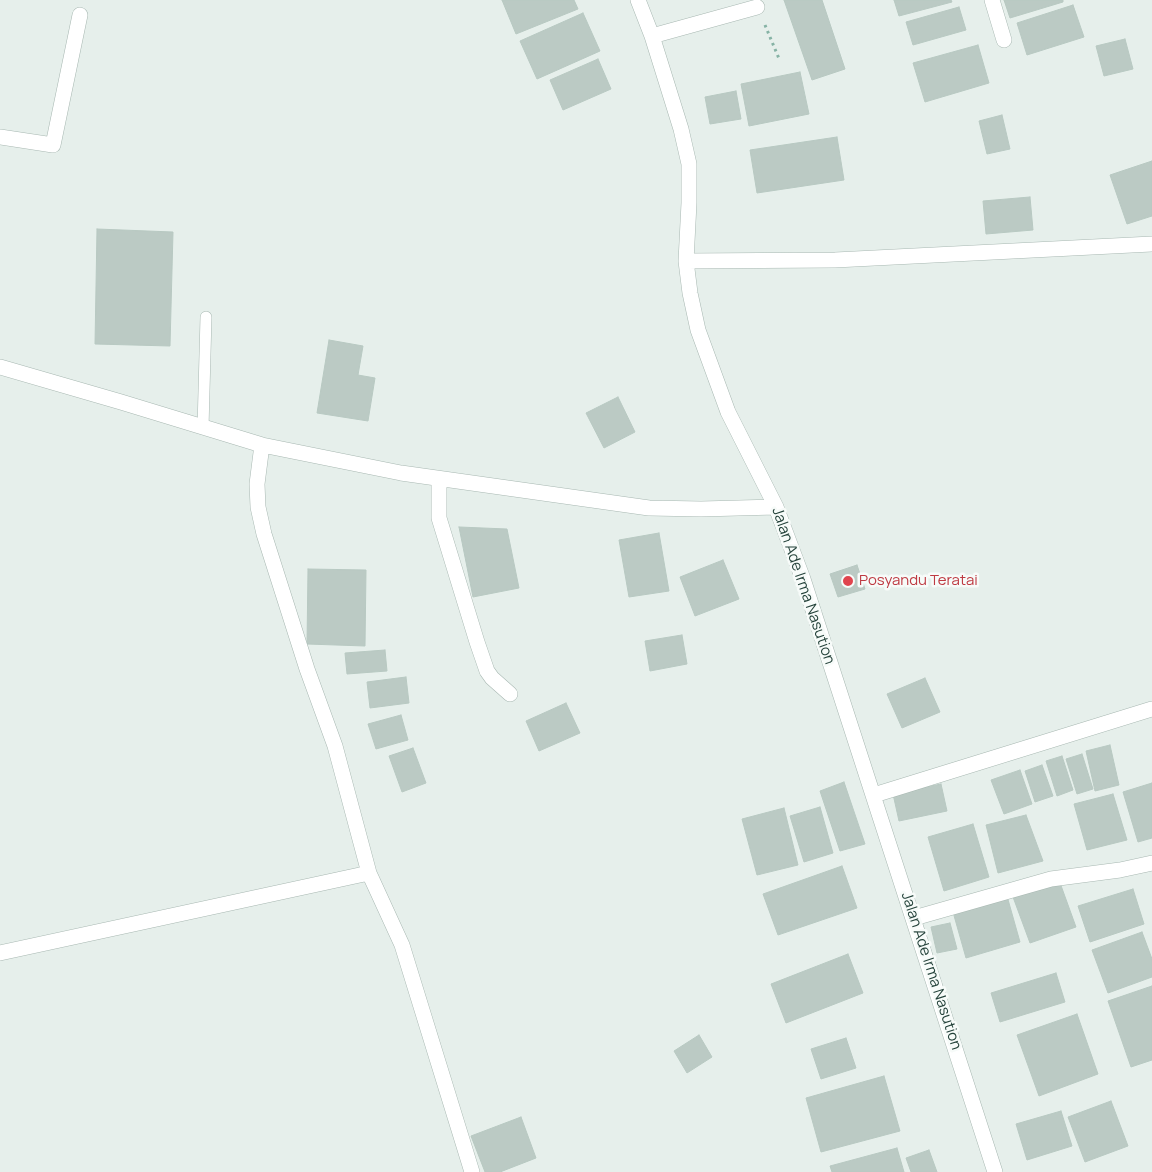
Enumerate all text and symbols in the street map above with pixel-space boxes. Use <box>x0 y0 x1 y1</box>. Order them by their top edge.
street label: Jalan Ade Irma Nasution <box>768 505 838 667</box>
place label: Posyandu Teratai <box>859 572 978 590</box>
marker: Posyandu Teratai <box>841 574 855 588</box>
street label: Jalan Ade Irma Nasution <box>897 890 965 1052</box>

